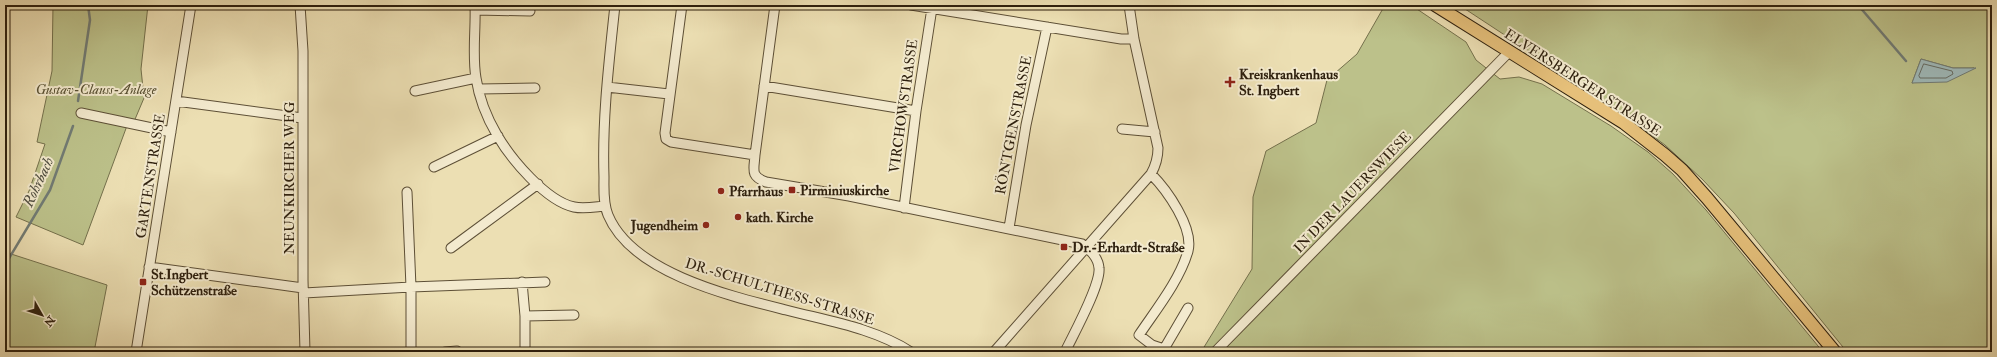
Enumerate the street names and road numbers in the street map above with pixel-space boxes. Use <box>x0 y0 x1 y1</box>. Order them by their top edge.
street label: ELVERSBERGER STRASSE <box>1501 25 1664 139</box>
street label: VIRCHOWSTRASSE <box>886 38 921 174</box>
street label: RÖNTGENSTRASSE <box>992 54 1035 196</box>
street label: NEUNKIRCHER WEG <box>281 101 298 254</box>
street label: GARTENSTRASSE <box>132 112 169 240</box>
street label: IN DER LAUERSWIESE <box>1290 128 1415 256</box>
street label: DR.-SCHULTHESS-STRASSE <box>683 255 877 328</box>

